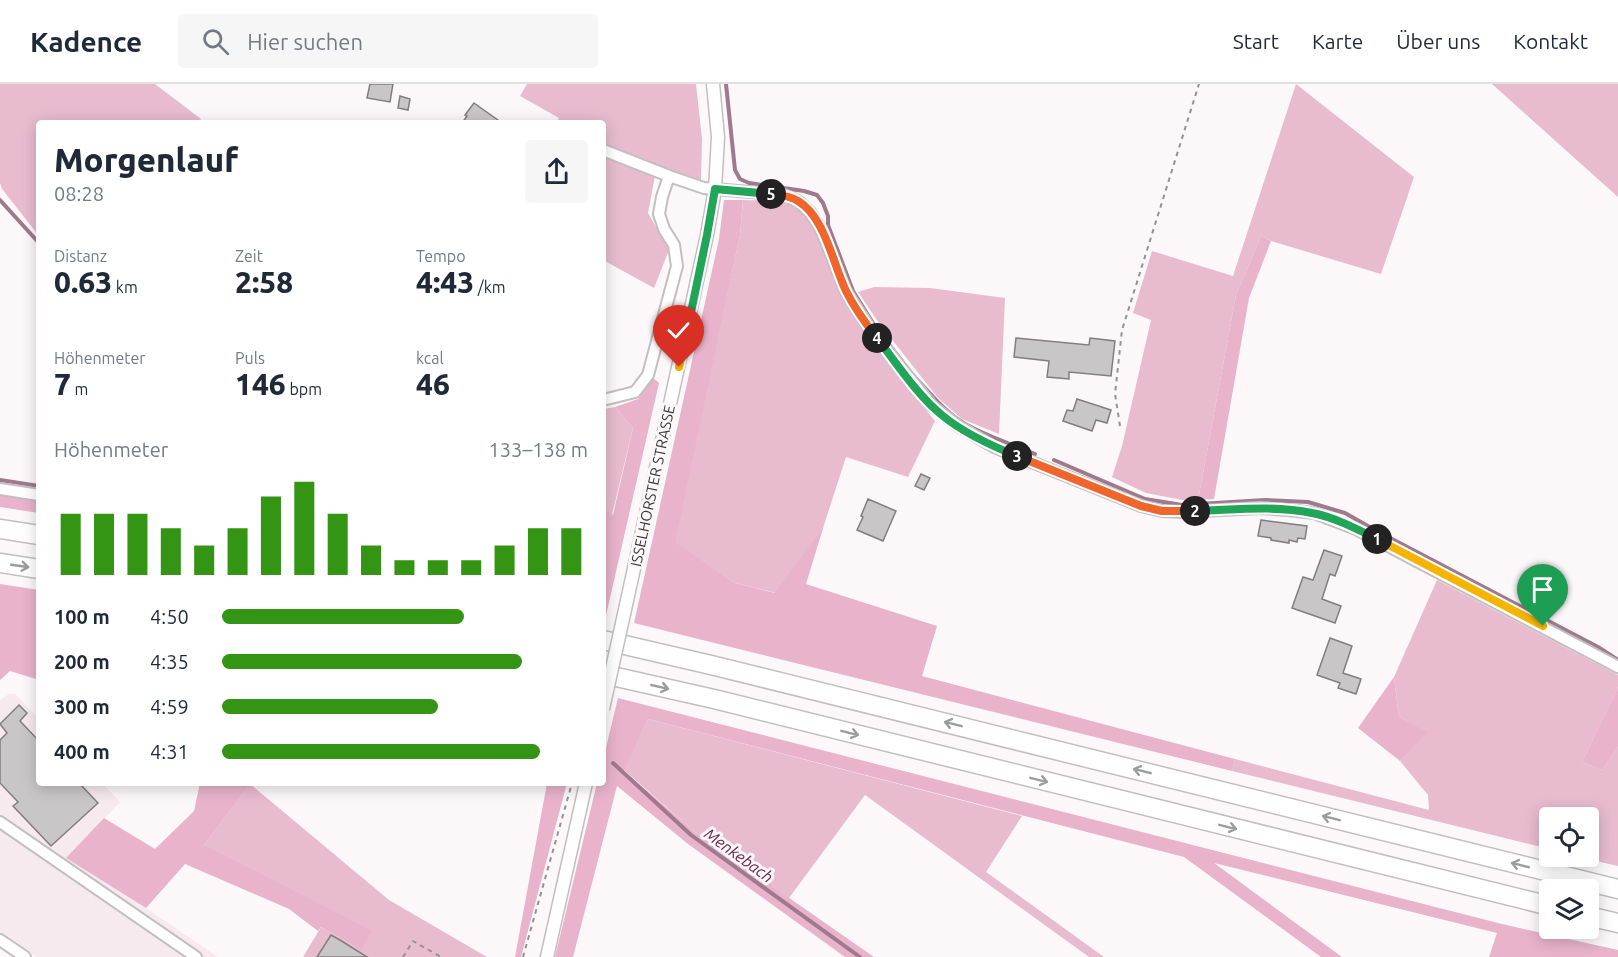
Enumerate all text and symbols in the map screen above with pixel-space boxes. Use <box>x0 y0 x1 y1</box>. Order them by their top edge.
search box <box>178 14 598 68</box>
icon: search <box>199 25 232 58</box>
text: Kadence <box>30 26 142 57</box>
text: Hier suchen <box>247 29 363 54</box>
text: Start <box>1233 29 1279 53</box>
text: Karte <box>1312 29 1363 53</box>
text: Über uns <box>1396 29 1480 53</box>
text: Kontakt <box>1513 29 1588 53</box>
button: share <box>525 140 588 203</box>
text: Morgenlauf <box>54 141 238 178</box>
pin: 5 <box>756 179 786 209</box>
text: 08:28 <box>54 182 104 205</box>
text: 5 <box>766 185 776 203</box>
text: Distanz <box>54 247 107 265</box>
text: Zeit <box>235 247 263 265</box>
text: Tempo <box>416 247 466 265</box>
text: 0.63 <box>54 265 112 299</box>
text: 2:58 <box>235 265 293 299</box>
text: 4:43 <box>416 265 474 299</box>
text: km <box>112 278 138 296</box>
text: /km <box>474 278 506 296</box>
pin <box>653 305 704 367</box>
icon: check <box>662 314 695 347</box>
pin: 4 <box>862 323 892 353</box>
text: 4 <box>872 329 882 347</box>
text: Höhenmeter <box>54 349 145 367</box>
text: Puls <box>235 349 265 367</box>
text: kcal <box>416 349 444 367</box>
text: 7 <box>54 367 71 401</box>
text: 146 <box>235 367 286 401</box>
text: 46 <box>416 367 450 401</box>
text: m <box>71 380 88 398</box>
text: bpm <box>286 380 322 398</box>
street label: ISSELHORSTER STRASSE <box>627 404 678 568</box>
text: Höhenmeter <box>54 438 168 461</box>
text: 133–138 m <box>489 438 588 461</box>
pin: 3 <box>1002 441 1032 471</box>
text: 3 <box>1012 447 1022 465</box>
pin: 2 <box>1180 496 1210 526</box>
text: 2 <box>1190 502 1200 520</box>
pin: 1 <box>1362 524 1392 554</box>
text: 1 <box>1372 530 1382 548</box>
one-way arrow <box>9 560 29 571</box>
pin <box>1517 564 1568 626</box>
icon: arrive <box>1526 573 1559 606</box>
text: 100 m <box>54 605 110 628</box>
text: 4:50 <box>150 605 189 628</box>
text: 200 m <box>54 650 110 673</box>
text: 4:35 <box>150 650 189 673</box>
one-way arrow <box>650 682 669 693</box>
text: 300 m <box>54 695 110 718</box>
text: 4:59 <box>150 695 189 718</box>
one-way arrow <box>943 718 962 730</box>
one-way arrow <box>840 728 859 739</box>
text: 400 m <box>54 740 110 763</box>
text: 4:31 <box>150 740 189 763</box>
one-way arrow <box>1133 765 1152 776</box>
one-way arrow <box>1029 775 1048 786</box>
map controls <box>1539 807 1599 939</box>
button: locate <box>1539 807 1599 867</box>
one-way arrow <box>1322 812 1341 824</box>
one-way arrow <box>1218 821 1237 833</box>
water label: Menkebach <box>701 824 777 886</box>
one-way arrow <box>1511 859 1530 871</box>
button: layers <box>1539 879 1599 939</box>

